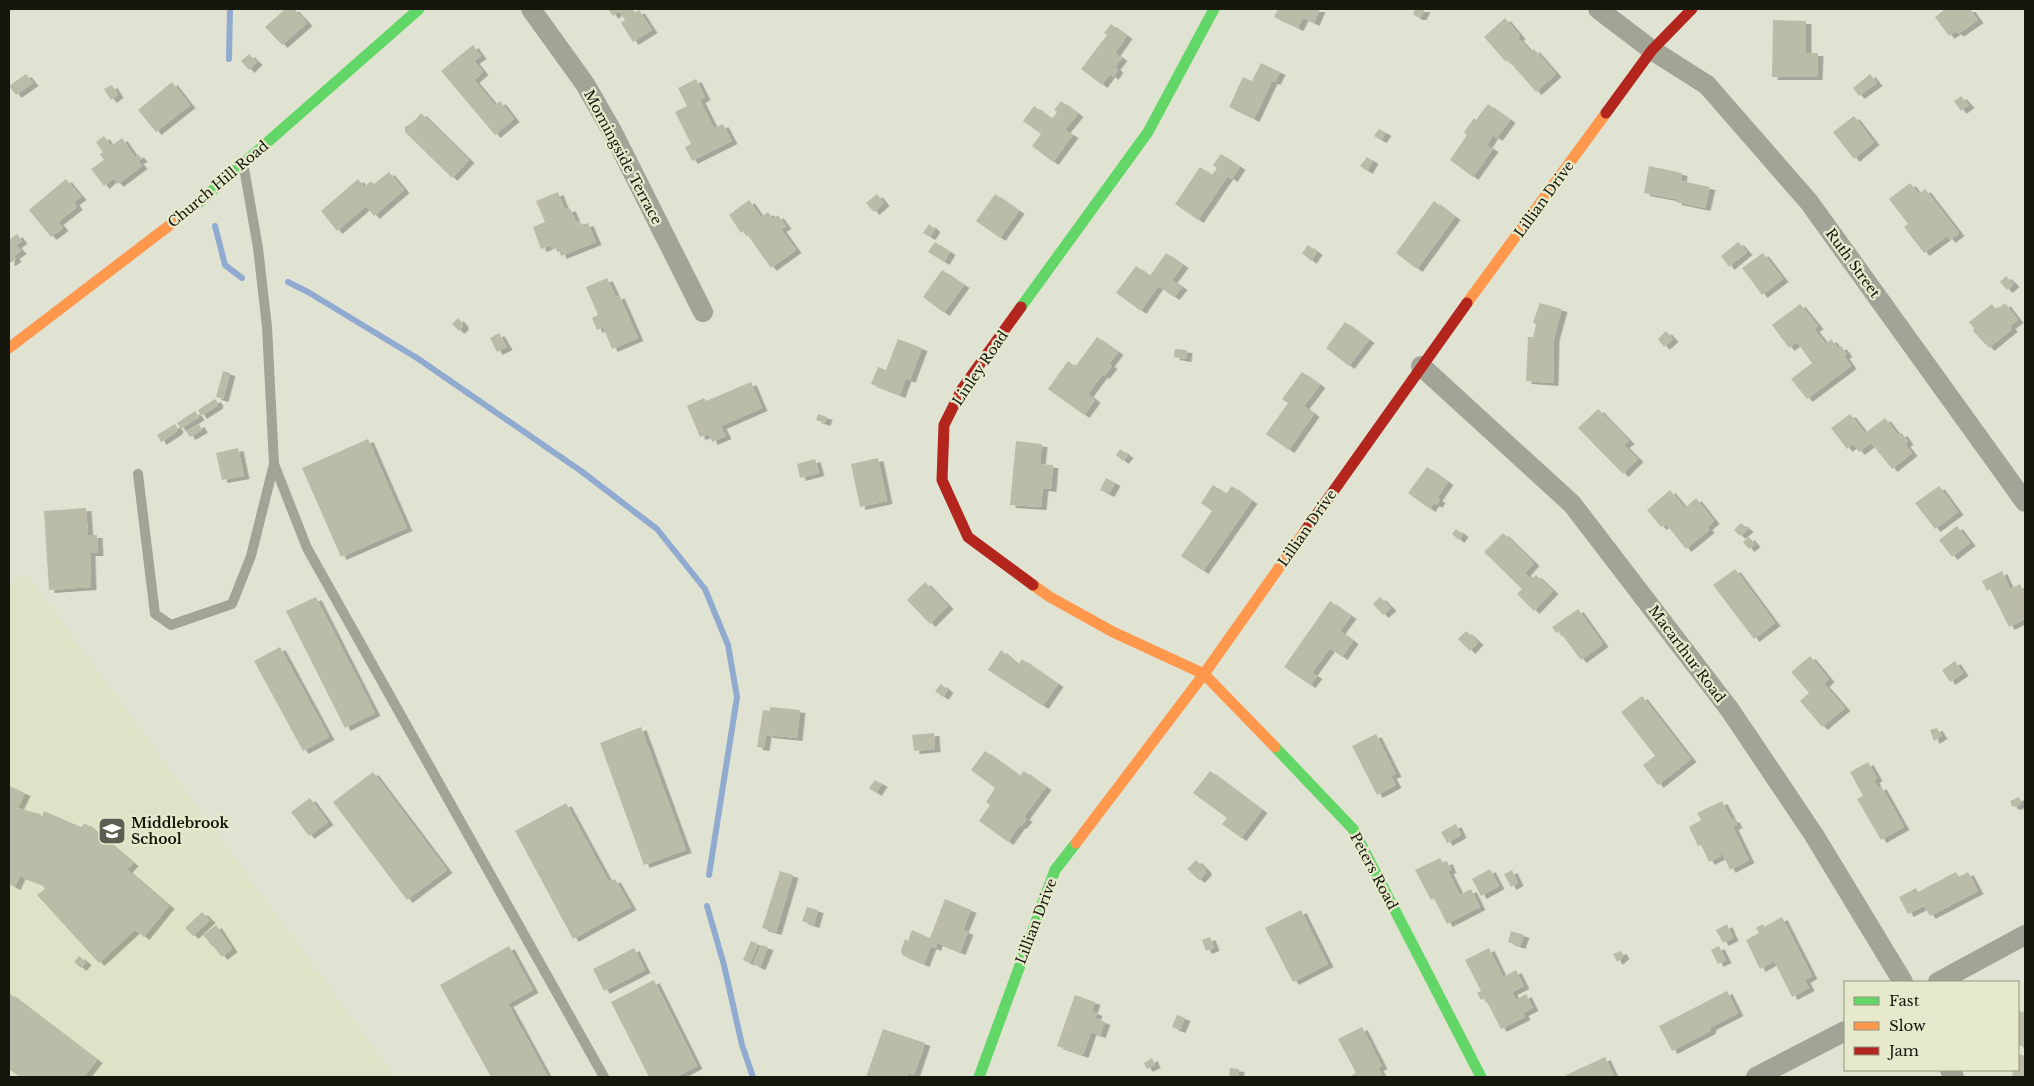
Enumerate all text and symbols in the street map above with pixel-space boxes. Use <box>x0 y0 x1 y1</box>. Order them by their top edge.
street label: Morningside Terrace <box>580 87 666 227</box>
street label: Church Hill Road <box>164 136 272 231</box>
street label: Lillian Drive <box>1510 157 1578 241</box>
street label: Ruth Street <box>1822 225 1885 302</box>
street label: Linley Road <box>948 327 1012 409</box>
street label: Lillian Drive <box>1274 486 1340 570</box>
street label: Macarthur Road <box>1645 602 1730 707</box>
place label: Middlebrook School <box>131 814 229 848</box>
school or university icon: Middlebrook School <box>97 816 127 846</box>
street label: Peters Road <box>1346 829 1402 913</box>
street label: Lillian Drive <box>1011 876 1061 966</box>
legend <box>1844 981 2019 1071</box>
text: Fast <box>1889 991 1920 1010</box>
text: Slow <box>1889 1016 1926 1035</box>
text: Jam <box>1887 1041 1919 1060</box>

